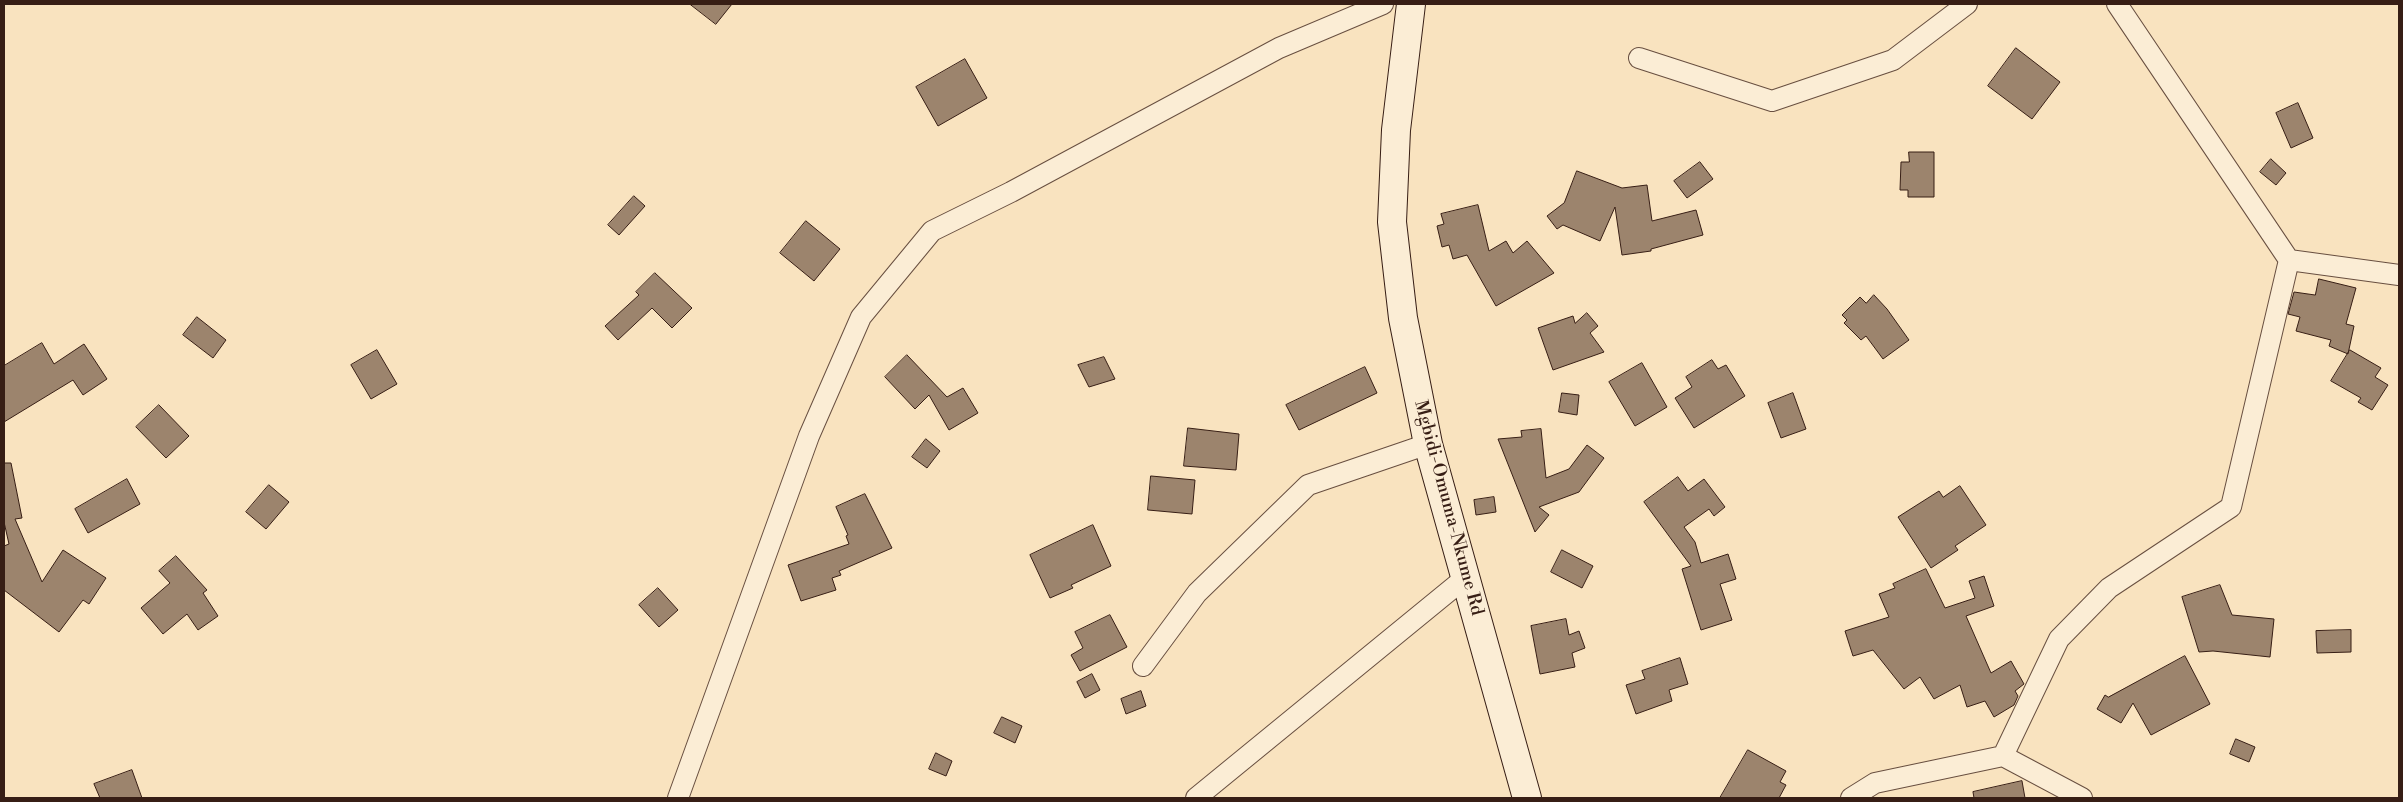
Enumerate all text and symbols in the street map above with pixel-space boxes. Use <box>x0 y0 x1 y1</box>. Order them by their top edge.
street label: Mgbidi-Omuma-Nkume Rd <box>1409 398 1487 618</box>

